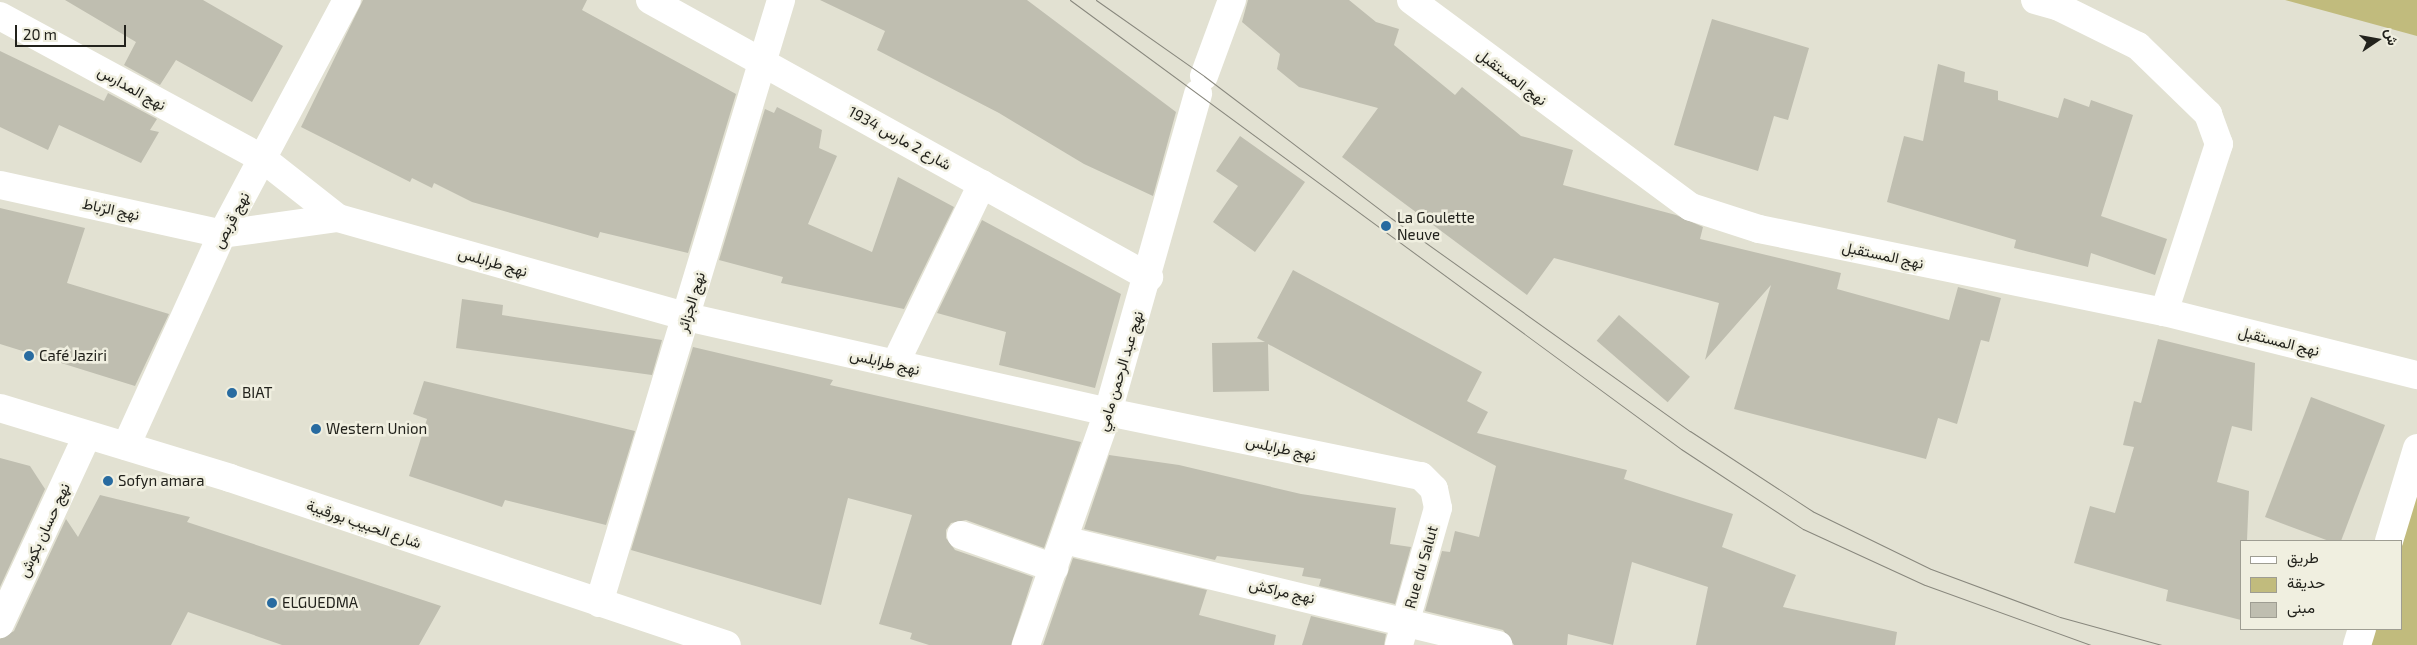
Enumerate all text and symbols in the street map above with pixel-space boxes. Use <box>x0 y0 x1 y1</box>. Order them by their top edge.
scale bar <box>18 15 129 47</box>
north arrow <box>2352 15 2402 65</box>
text: 20 m <box>23 25 57 43</box>
text: ش <box>2382 27 2402 47</box>
street label: نهج المستقبل <box>1473 45 1551 109</box>
street label: نهج المدارس <box>95 62 169 114</box>
street label: شارع 2 مارس 1934 <box>846 102 954 174</box>
street label: نهج قربص <box>209 189 253 251</box>
street label: نهج الرّباط <box>81 194 141 224</box>
place label: La Goulette Neuve <box>1397 208 1475 243</box>
marker: La Goulette Neuve <box>1379 219 1393 233</box>
street label: نهج المستقبل <box>1841 238 1925 272</box>
street label: نهج طرابلس <box>456 244 530 280</box>
street label: نهج الجزائر <box>673 270 709 334</box>
street label: نهج عبد الرحمن مامي <box>1093 309 1147 433</box>
street label: نهج المستقبل <box>2237 322 2321 360</box>
street label: نهج طرابلس <box>848 345 922 379</box>
place label: Café Jaziri <box>39 347 107 365</box>
marker: Café Jaziri <box>23 350 35 362</box>
place label: BIAT <box>242 384 272 402</box>
marker: BIAT <box>226 387 238 399</box>
place label: Western Union <box>326 420 427 438</box>
marker: Western Union <box>310 423 322 435</box>
street label: نهج طرابلس <box>1244 432 1318 464</box>
place label: Sofyn amara <box>118 472 204 490</box>
marker: Sofyn amara <box>102 475 114 487</box>
street label: نهج حسان بكوش <box>14 480 74 580</box>
street label: شارع الحبيب بورقيبة <box>304 496 424 552</box>
street label: Rue du Salut <box>1401 524 1441 610</box>
legend <box>2240 540 2402 630</box>
text: طريق <box>2287 548 2319 566</box>
text: حديقة <box>2287 573 2325 591</box>
street label: نهج مراكش <box>1247 575 1317 607</box>
place label: ELGUEDMA <box>282 594 358 612</box>
marker: ELGUEDMA <box>266 597 278 609</box>
text: مبنى <box>2287 598 2315 616</box>

